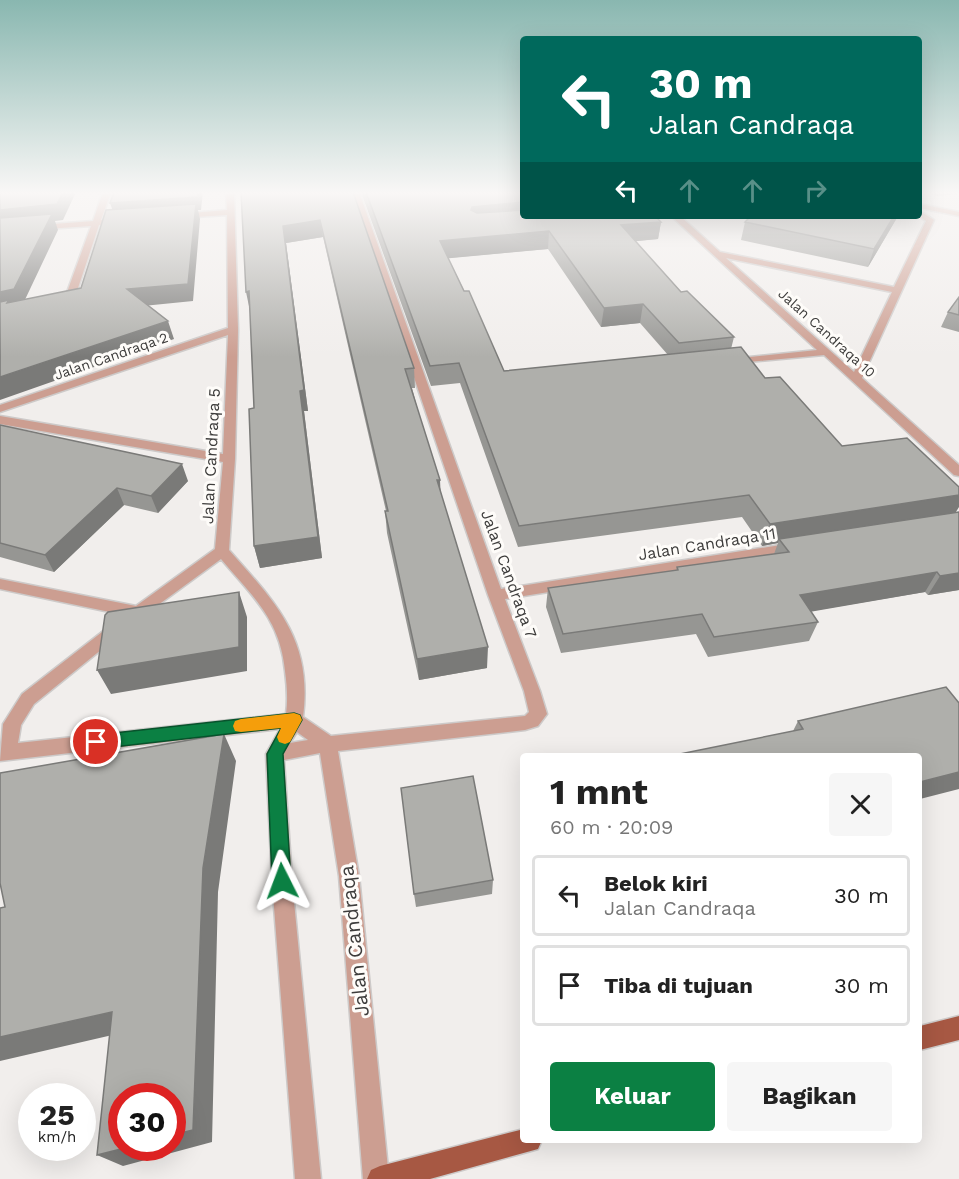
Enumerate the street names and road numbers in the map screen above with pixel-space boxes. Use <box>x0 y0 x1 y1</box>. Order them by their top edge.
street label: Jalan Candraqa 10 <box>775 285 879 381</box>
street label: Jalan Candraqa 2 <box>52 329 170 383</box>
street label: Jalan Candraqa 5 <box>198 388 224 524</box>
street label: Jalan Candraqa 7 <box>477 507 541 641</box>
street label: Jalan Candraqa 11 <box>637 524 777 564</box>
street label: Jalan Candraqa <box>334 864 374 1018</box>

